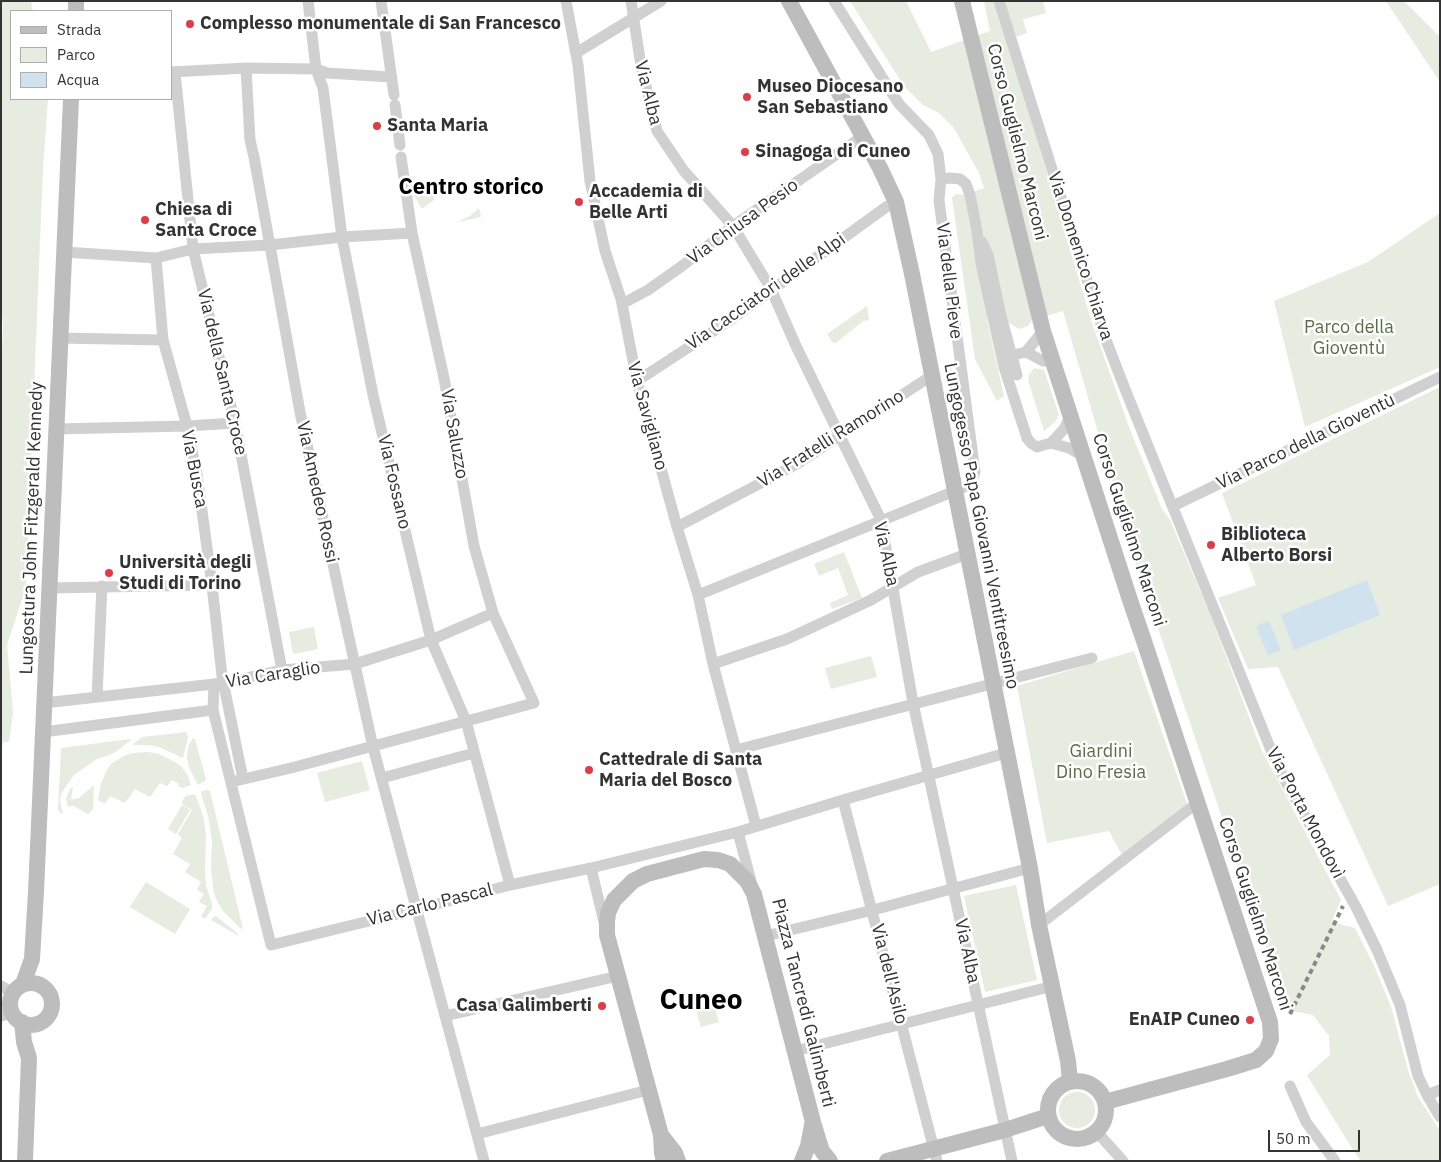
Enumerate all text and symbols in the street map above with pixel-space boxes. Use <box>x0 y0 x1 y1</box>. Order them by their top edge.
legend <box>10 10 172 100</box>
place label: Complesso monumentale di San Francesco <box>200 13 561 35</box>
marker: Complesso monumentale di San Francesco <box>184 18 196 30</box>
text: Strada <box>57 20 101 39</box>
street label: Corso Guglielmo Marconi <box>982 41 1052 243</box>
text: Parco <box>57 45 95 64</box>
street label: Via Alba <box>630 58 666 128</box>
text: Acqua <box>57 70 99 89</box>
place label: Museo Diocesano San Sebastiano <box>757 76 903 118</box>
marker: Museo Diocesano San Sebastiano <box>741 91 753 103</box>
place label: Santa Maria <box>387 115 488 137</box>
marker: Santa Maria <box>371 120 383 132</box>
place label: Sinagoga di Cuneo <box>755 141 911 163</box>
marker: Sinagoga di Cuneo <box>739 146 751 158</box>
street label: Via Domenico Chiarva <box>1043 169 1117 343</box>
district label: Centro storico <box>398 175 544 201</box>
street label: Via Chiusa Pesio <box>683 175 803 269</box>
place label: Accademia di Belle Arti <box>589 181 703 223</box>
marker: Accademia di Belle Arti <box>573 196 585 208</box>
place label: Chiesa di Santa Croce <box>155 199 257 242</box>
marker: Chiesa di Santa Croce <box>139 214 151 226</box>
street label: Via della Pieve <box>931 222 967 340</box>
street label: Via Cacciatori delle Alpi <box>682 229 850 355</box>
street label: Via della Santa Croce <box>192 287 252 457</box>
park label: Parco della Gioventù <box>1304 317 1394 359</box>
street label: Via Savigliano <box>622 359 672 473</box>
street label: Lungogesso Papa Giovanni Ventitreesimo <box>939 361 1023 691</box>
street label: Lungostura John Fitzgerald Kennedy <box>16 381 48 675</box>
street label: Via Fratelli Ramorino <box>754 385 908 493</box>
street label: Via Saluzzo <box>435 387 473 481</box>
street label: Via Parco della Gioventù <box>1213 389 1399 495</box>
street label: Via Amedeo Rossi <box>291 419 343 565</box>
street label: Via Busca <box>176 428 212 510</box>
street label: Corso Guglielmo Marconi <box>1088 431 1170 629</box>
street label: Via Fossano <box>373 433 415 531</box>
street label: Via Alba <box>869 520 903 588</box>
place label: Biblioteca Alberto Borsi <box>1221 524 1332 566</box>
marker: Biblioteca Alberto Borsi <box>1205 539 1217 551</box>
place label: Università degli Studi di Torino <box>119 552 251 594</box>
marker: Università degli Studi di Torino <box>103 567 115 579</box>
street label: Via Caraglio <box>224 657 322 693</box>
park label: Giardini Dino Fresia <box>1056 741 1146 784</box>
street label: Via Porta Mondovì <box>1261 744 1349 882</box>
place label: Cattedrale di Santa Maria del Bosco <box>599 749 762 792</box>
marker: Cattedrale di Santa Maria del Bosco <box>583 764 595 776</box>
street label: Corso Guglielmo Marconi <box>1214 815 1296 1013</box>
street label: Via Carlo Pascal <box>365 879 495 931</box>
street label: Piazza Tancredi Galimberti <box>767 896 839 1110</box>
street label: Via Alba <box>950 917 984 985</box>
street label: Via dell'Asilo <box>866 922 912 1026</box>
district label: Cuneo <box>659 984 743 1018</box>
place label: Casa Galimberti <box>456 995 592 1017</box>
marker: Casa Galimberti <box>596 1000 608 1012</box>
place label: EnAIP Cuneo <box>1129 1009 1240 1031</box>
marker: EnAIP Cuneo <box>1244 1014 1256 1026</box>
scale bar <box>1271 1120 1364 1152</box>
text: 50 m <box>1276 1129 1311 1148</box>

